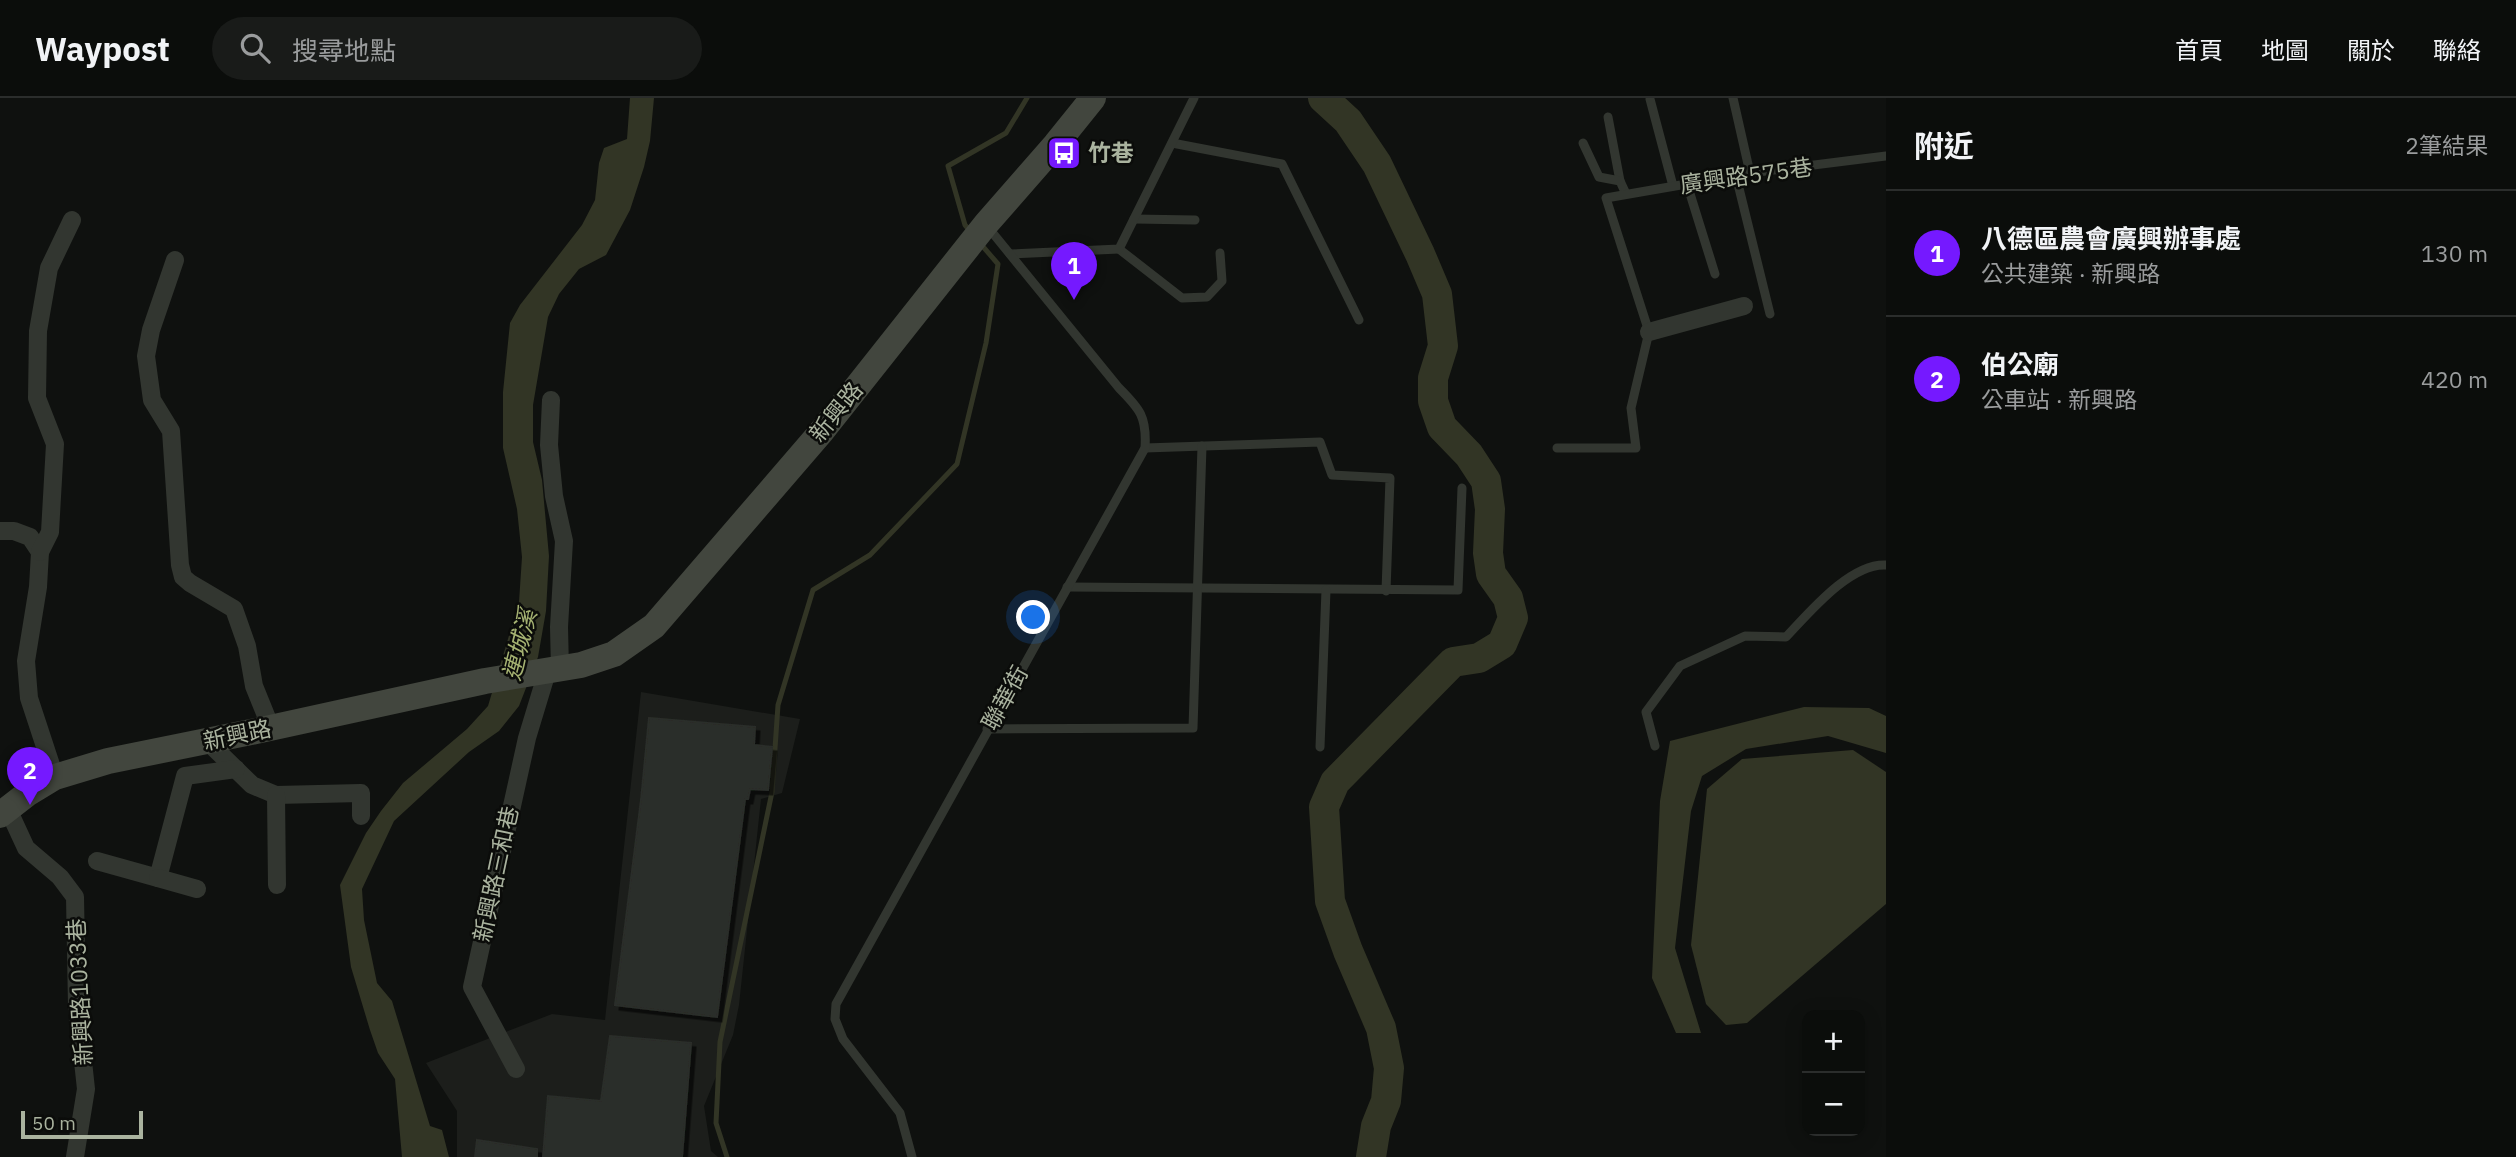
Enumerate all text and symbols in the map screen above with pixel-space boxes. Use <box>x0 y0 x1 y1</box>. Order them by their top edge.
search box <box>212 17 702 80</box>
text: Waypost <box>35 27 170 70</box>
icon: search <box>236 29 274 67</box>
text: 搜尋地點 <box>292 33 396 67</box>
text: 首頁 <box>2175 34 2223 66</box>
text: 地圖 <box>2261 34 2309 66</box>
text: 關於 <box>2347 34 2395 66</box>
text: 聯絡 <box>2433 34 2481 66</box>
text: 附近 <box>1914 126 1974 165</box>
text: 2筆結果 <box>2405 130 2488 160</box>
bus stop icon: 竹巷 <box>1045 134 1083 172</box>
place label: 竹巷 <box>1088 137 1134 167</box>
street label: 廣興路575巷 <box>1678 151 1814 199</box>
text: 八德區農會廣興辦事處 <box>1981 221 2241 255</box>
text: 1 <box>1930 238 1944 268</box>
text: 130 m <box>2421 238 2488 268</box>
pin: 1 <box>1051 242 1097 300</box>
text: 公共建築 · 新興路 <box>1981 258 2160 288</box>
text: 伯公廟 <box>1981 347 2059 381</box>
text: 2 <box>1930 364 1944 394</box>
text: 420 m <box>2421 364 2488 394</box>
street label: 新興路 <box>802 375 869 448</box>
text: 公車站 · 新興路 <box>1981 384 2137 414</box>
your location <box>1016 600 1050 634</box>
water label: 連城溪 <box>495 603 544 684</box>
street label: 聯華街 <box>974 660 1034 735</box>
street label: 新興路 <box>200 712 274 756</box>
pin: 2 <box>7 747 53 805</box>
street label: 新興路三和巷 <box>466 803 524 944</box>
street label: 新興路1033巷 <box>60 918 98 1066</box>
map controls <box>1802 1010 1865 1136</box>
button: + <box>1802 1010 1865 1073</box>
button: − <box>1802 1073 1865 1136</box>
scale bar <box>21 1108 144 1140</box>
text: 50 m <box>32 1111 76 1135</box>

